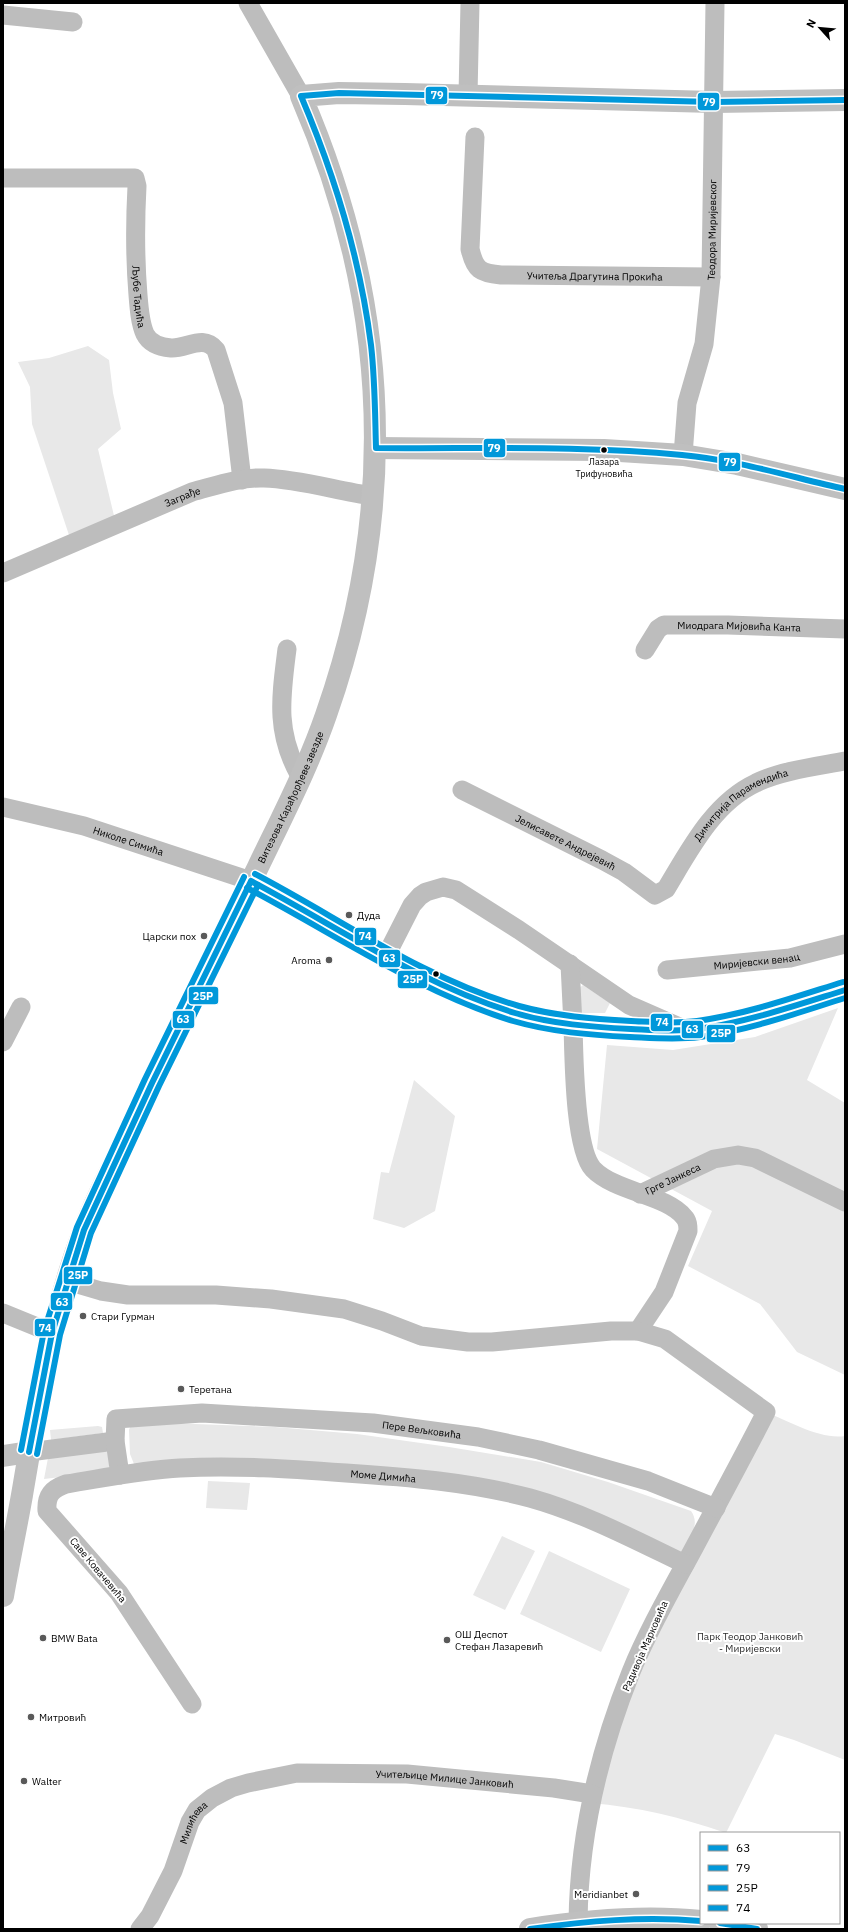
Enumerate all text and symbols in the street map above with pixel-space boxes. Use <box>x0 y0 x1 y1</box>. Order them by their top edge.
north arrow <box>800 8 840 48</box>
text: N <box>803 17 819 30</box>
line badge: 79 <box>425 86 448 105</box>
text: 79 <box>430 88 444 102</box>
line badge: 79 <box>697 92 720 111</box>
text: 79 <box>702 95 716 109</box>
street label: Теодора Миријевског <box>704 179 719 281</box>
street label: Љубе Тадића <box>130 265 149 330</box>
street label: Учитеља Драгутина Прокића <box>527 269 663 283</box>
line badge: 79 <box>483 438 506 458</box>
text: 79 <box>487 441 501 455</box>
marker: Лазара Трифуновића <box>599 445 609 455</box>
line badge: 79 <box>718 452 741 472</box>
text: 79 <box>723 455 737 469</box>
place label: Лазара Трифуновића <box>575 456 633 479</box>
street label: Заграђе <box>162 483 202 510</box>
street label: Миодрага Мијовића Канта <box>677 618 802 634</box>
street label: Витезова Карађорђеве звезде <box>254 729 326 865</box>
street label: Димитрија Парамендића <box>691 766 790 844</box>
street label: Јелисавете Андрејевић <box>513 811 618 873</box>
street label: Николе Симића <box>92 823 166 859</box>
place label: Дуда <box>357 909 381 922</box>
marker: Дуда <box>344 910 354 920</box>
line badge: 74 <box>354 927 377 946</box>
text: 74 <box>358 929 372 943</box>
place label: Царски пох <box>143 930 196 943</box>
marker: Царски пох <box>199 931 209 941</box>
line badge: 63 <box>378 949 401 968</box>
street label: Миријевски венац <box>713 949 801 972</box>
text: 63 <box>382 951 396 965</box>
place label: Aroma <box>291 954 322 967</box>
marker: Aroma <box>324 955 334 965</box>
unlabelled marker <box>431 969 441 979</box>
line badge: 25P <box>397 970 428 989</box>
text: 25P <box>403 972 423 986</box>
line badge: 25P <box>188 986 219 1005</box>
text: 25P <box>193 989 213 1003</box>
line badge: 63 <box>172 1010 195 1029</box>
text: 63 <box>176 1012 190 1026</box>
line badge: 74 <box>650 1013 673 1032</box>
text: 74 <box>655 1015 669 1029</box>
line badge: 63 <box>681 1020 704 1039</box>
text: 63 <box>685 1022 699 1036</box>
line badge: 25P <box>706 1024 736 1043</box>
text: 25P <box>711 1026 731 1040</box>
street label: Грге Јанкеса <box>643 1160 703 1197</box>
line badge: 25P <box>63 1266 93 1285</box>
text: 25P <box>68 1268 88 1282</box>
line badge: 63 <box>50 1292 73 1311</box>
text: 63 <box>55 1295 69 1309</box>
place label: Стари Гурман <box>91 1310 155 1323</box>
marker: Стари Гурман <box>78 1311 88 1321</box>
line badge: 74 <box>34 1318 56 1337</box>
text: 74 <box>38 1321 52 1335</box>
place label: Теретана <box>189 1383 233 1396</box>
marker: Теретана <box>176 1384 186 1394</box>
street label: Пере Вељковића <box>381 1418 463 1441</box>
street label: Моме Димића <box>350 1467 417 1485</box>
street label: Саве Ковачевића <box>67 1535 129 1606</box>
street label: Радивоја Марковића <box>619 1598 671 1693</box>
place label: ОШ Деспот Стефан Лазаревић <box>455 1628 543 1653</box>
park label: Парк Теодор Јанковић - Миријевски <box>697 1630 803 1655</box>
place label: BMW Bata <box>51 1632 98 1645</box>
marker: BMW Bata <box>38 1633 48 1643</box>
marker: ОШ Деспот Стефан Лазаревић <box>442 1635 452 1645</box>
place label: Митровић <box>39 1711 86 1724</box>
marker: Митровић <box>26 1712 36 1722</box>
street label: Учитељице Милице Јанковић <box>375 1767 514 1791</box>
place label: Walter <box>32 1775 62 1788</box>
marker: Walter <box>19 1776 29 1786</box>
street label: Милићева <box>176 1798 210 1845</box>
legend <box>700 1832 840 1924</box>
text: 63 <box>736 1840 750 1855</box>
text: 79 <box>736 1860 750 1875</box>
text: 25P <box>736 1880 758 1895</box>
place label: Meridianbet <box>574 1888 628 1901</box>
marker: Meridianbet <box>631 1889 641 1899</box>
text: 74 <box>736 1900 750 1915</box>

